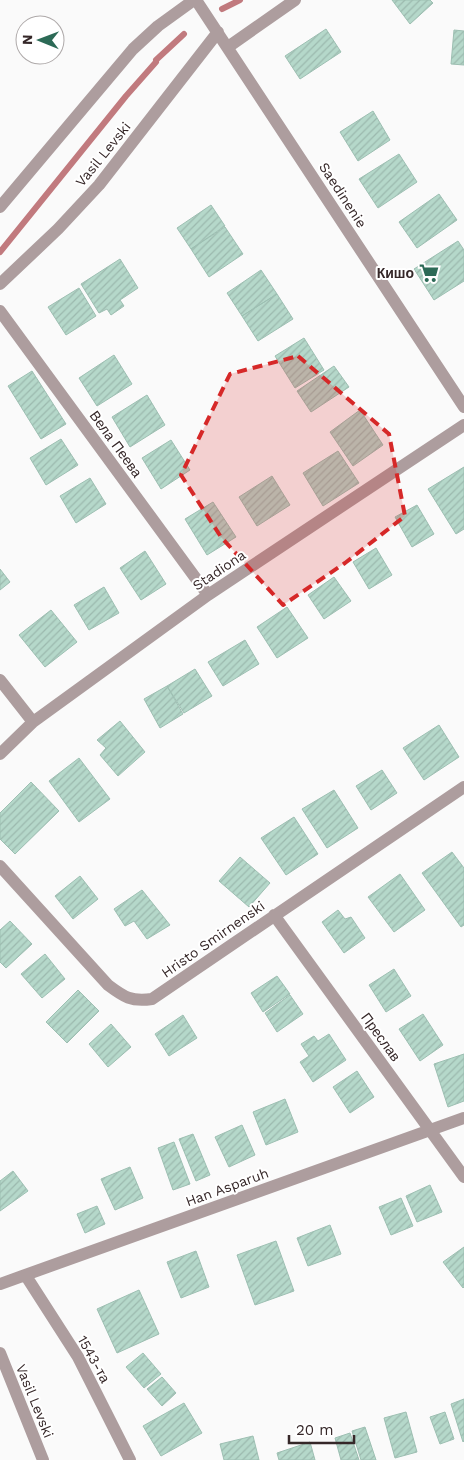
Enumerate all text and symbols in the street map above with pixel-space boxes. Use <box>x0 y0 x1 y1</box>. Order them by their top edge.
north arrow <box>15 15 65 65</box>
text: N <box>19 34 35 45</box>
street label: Vasil Levski <box>72 119 134 189</box>
street label: Saedinenie <box>316 159 370 231</box>
supermarket icon: Кишо <box>418 262 440 284</box>
place label: Кишо <box>377 265 414 281</box>
street label: Вела Пеева <box>87 408 146 480</box>
street label: Stadiona <box>190 546 249 593</box>
street label: Hristo Smirnenski <box>158 897 268 981</box>
street label: Преслав <box>358 1010 404 1064</box>
street label: Han Asparuh <box>183 1165 271 1209</box>
street label: 1543-та <box>75 1333 114 1386</box>
street label: Vasil Levski <box>13 1362 57 1440</box>
scale bar <box>289 1412 354 1444</box>
text: 20 m <box>296 1421 334 1439</box>

